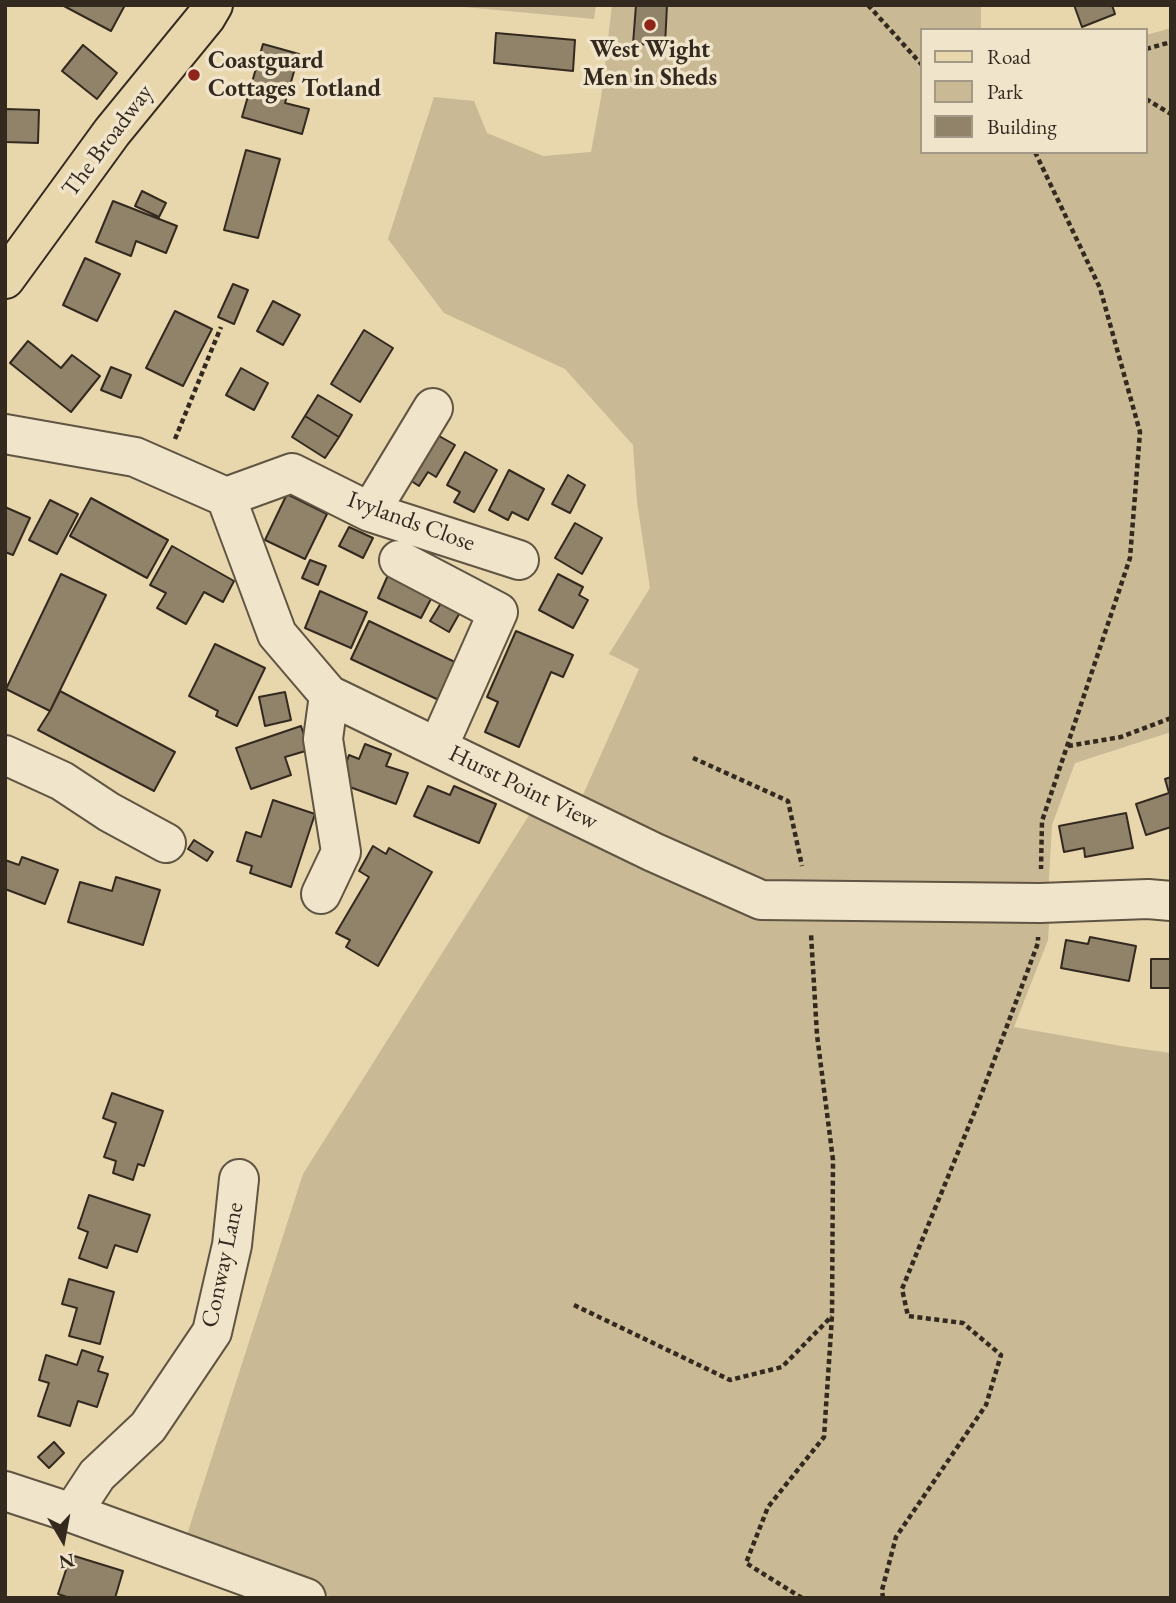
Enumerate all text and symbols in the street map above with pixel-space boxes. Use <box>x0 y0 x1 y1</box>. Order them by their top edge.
marker: West Wight Men in Sheds <box>642 17 658 33</box>
legend <box>920 28 1148 154</box>
place label: West Wight Men in Sheds <box>583 36 717 92</box>
text: Road <box>987 43 1031 70</box>
place label: Coastguard Cottages Totland <box>208 47 381 103</box>
marker: Coastguard Cottages Totland <box>186 67 202 83</box>
text: Park <box>987 78 1023 105</box>
street label: The Broadway <box>56 79 160 203</box>
text: Building <box>987 113 1057 140</box>
street label: Ivylands Close <box>343 486 479 558</box>
street label: Hurst Point View <box>444 739 602 837</box>
street label: Conway Lane <box>196 1200 250 1330</box>
north arrow <box>28 1505 98 1575</box>
text: N <box>57 1548 76 1575</box>

